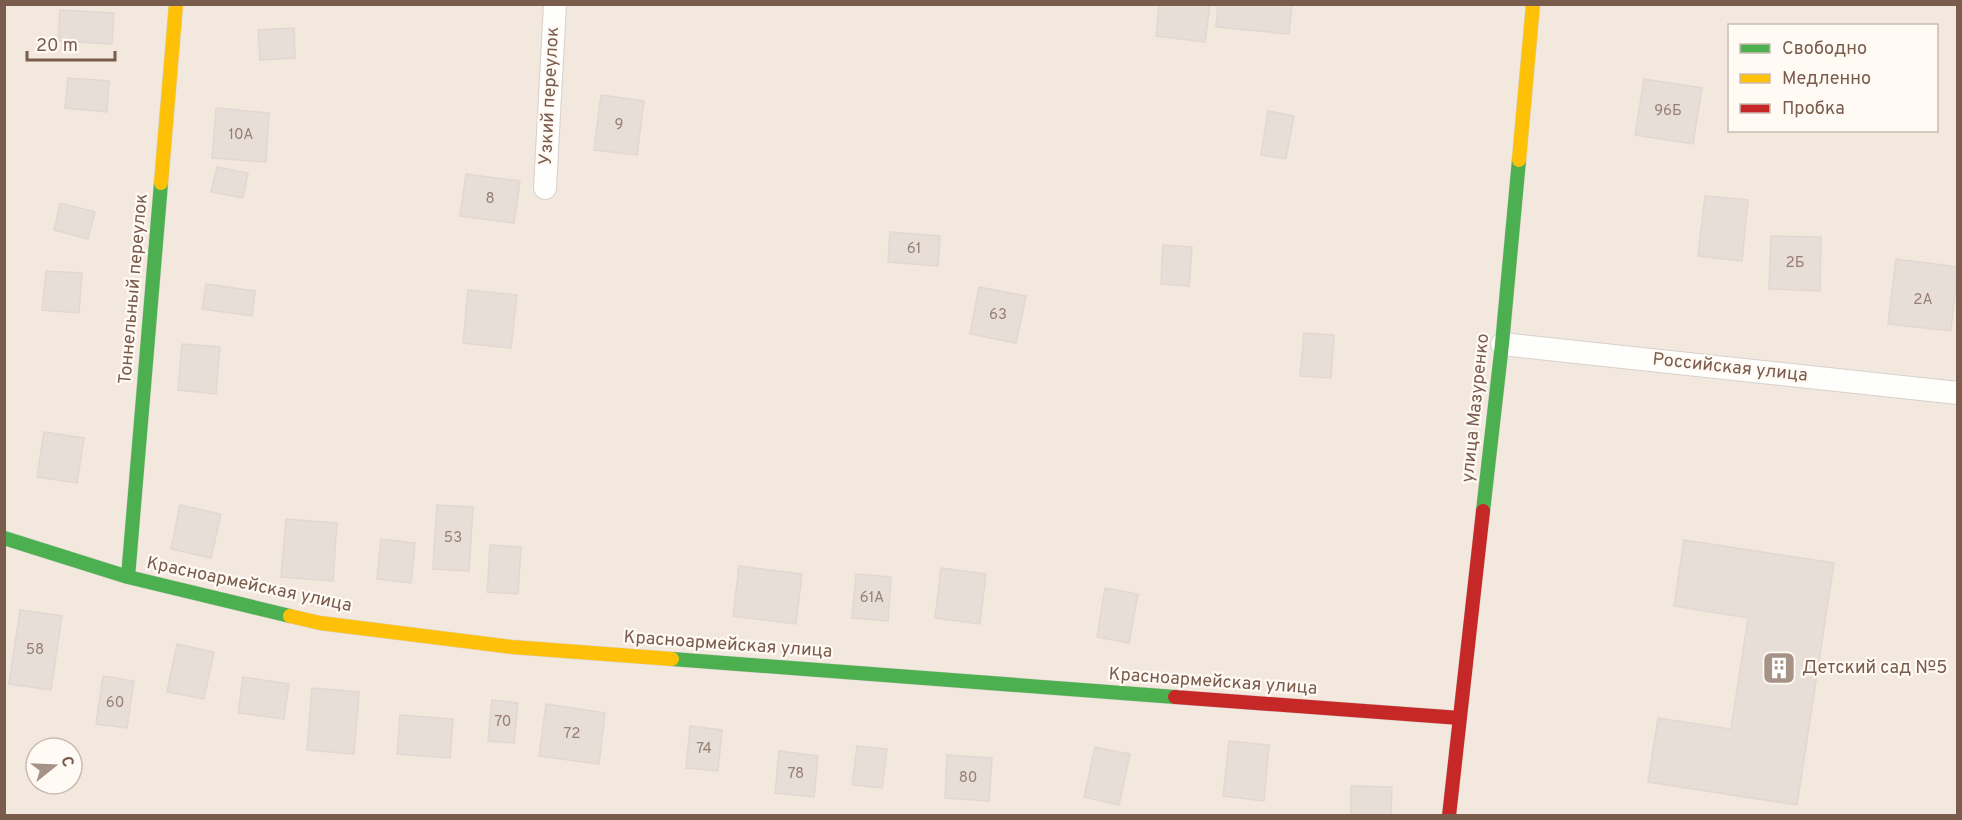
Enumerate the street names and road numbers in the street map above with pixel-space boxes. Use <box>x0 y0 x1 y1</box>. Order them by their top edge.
street label: Узкий переулок <box>535 26 565 166</box>
street label: Тоннельный переулок <box>114 193 154 385</box>
street label: улица Мазуренко <box>1457 332 1495 484</box>
street label: Российская улица <box>1651 348 1809 388</box>
street label: Красноармейская улица <box>144 552 354 618</box>
street label: Красноармейская улица <box>623 626 833 664</box>
street label: Красноармейская улица <box>1108 663 1318 701</box>

